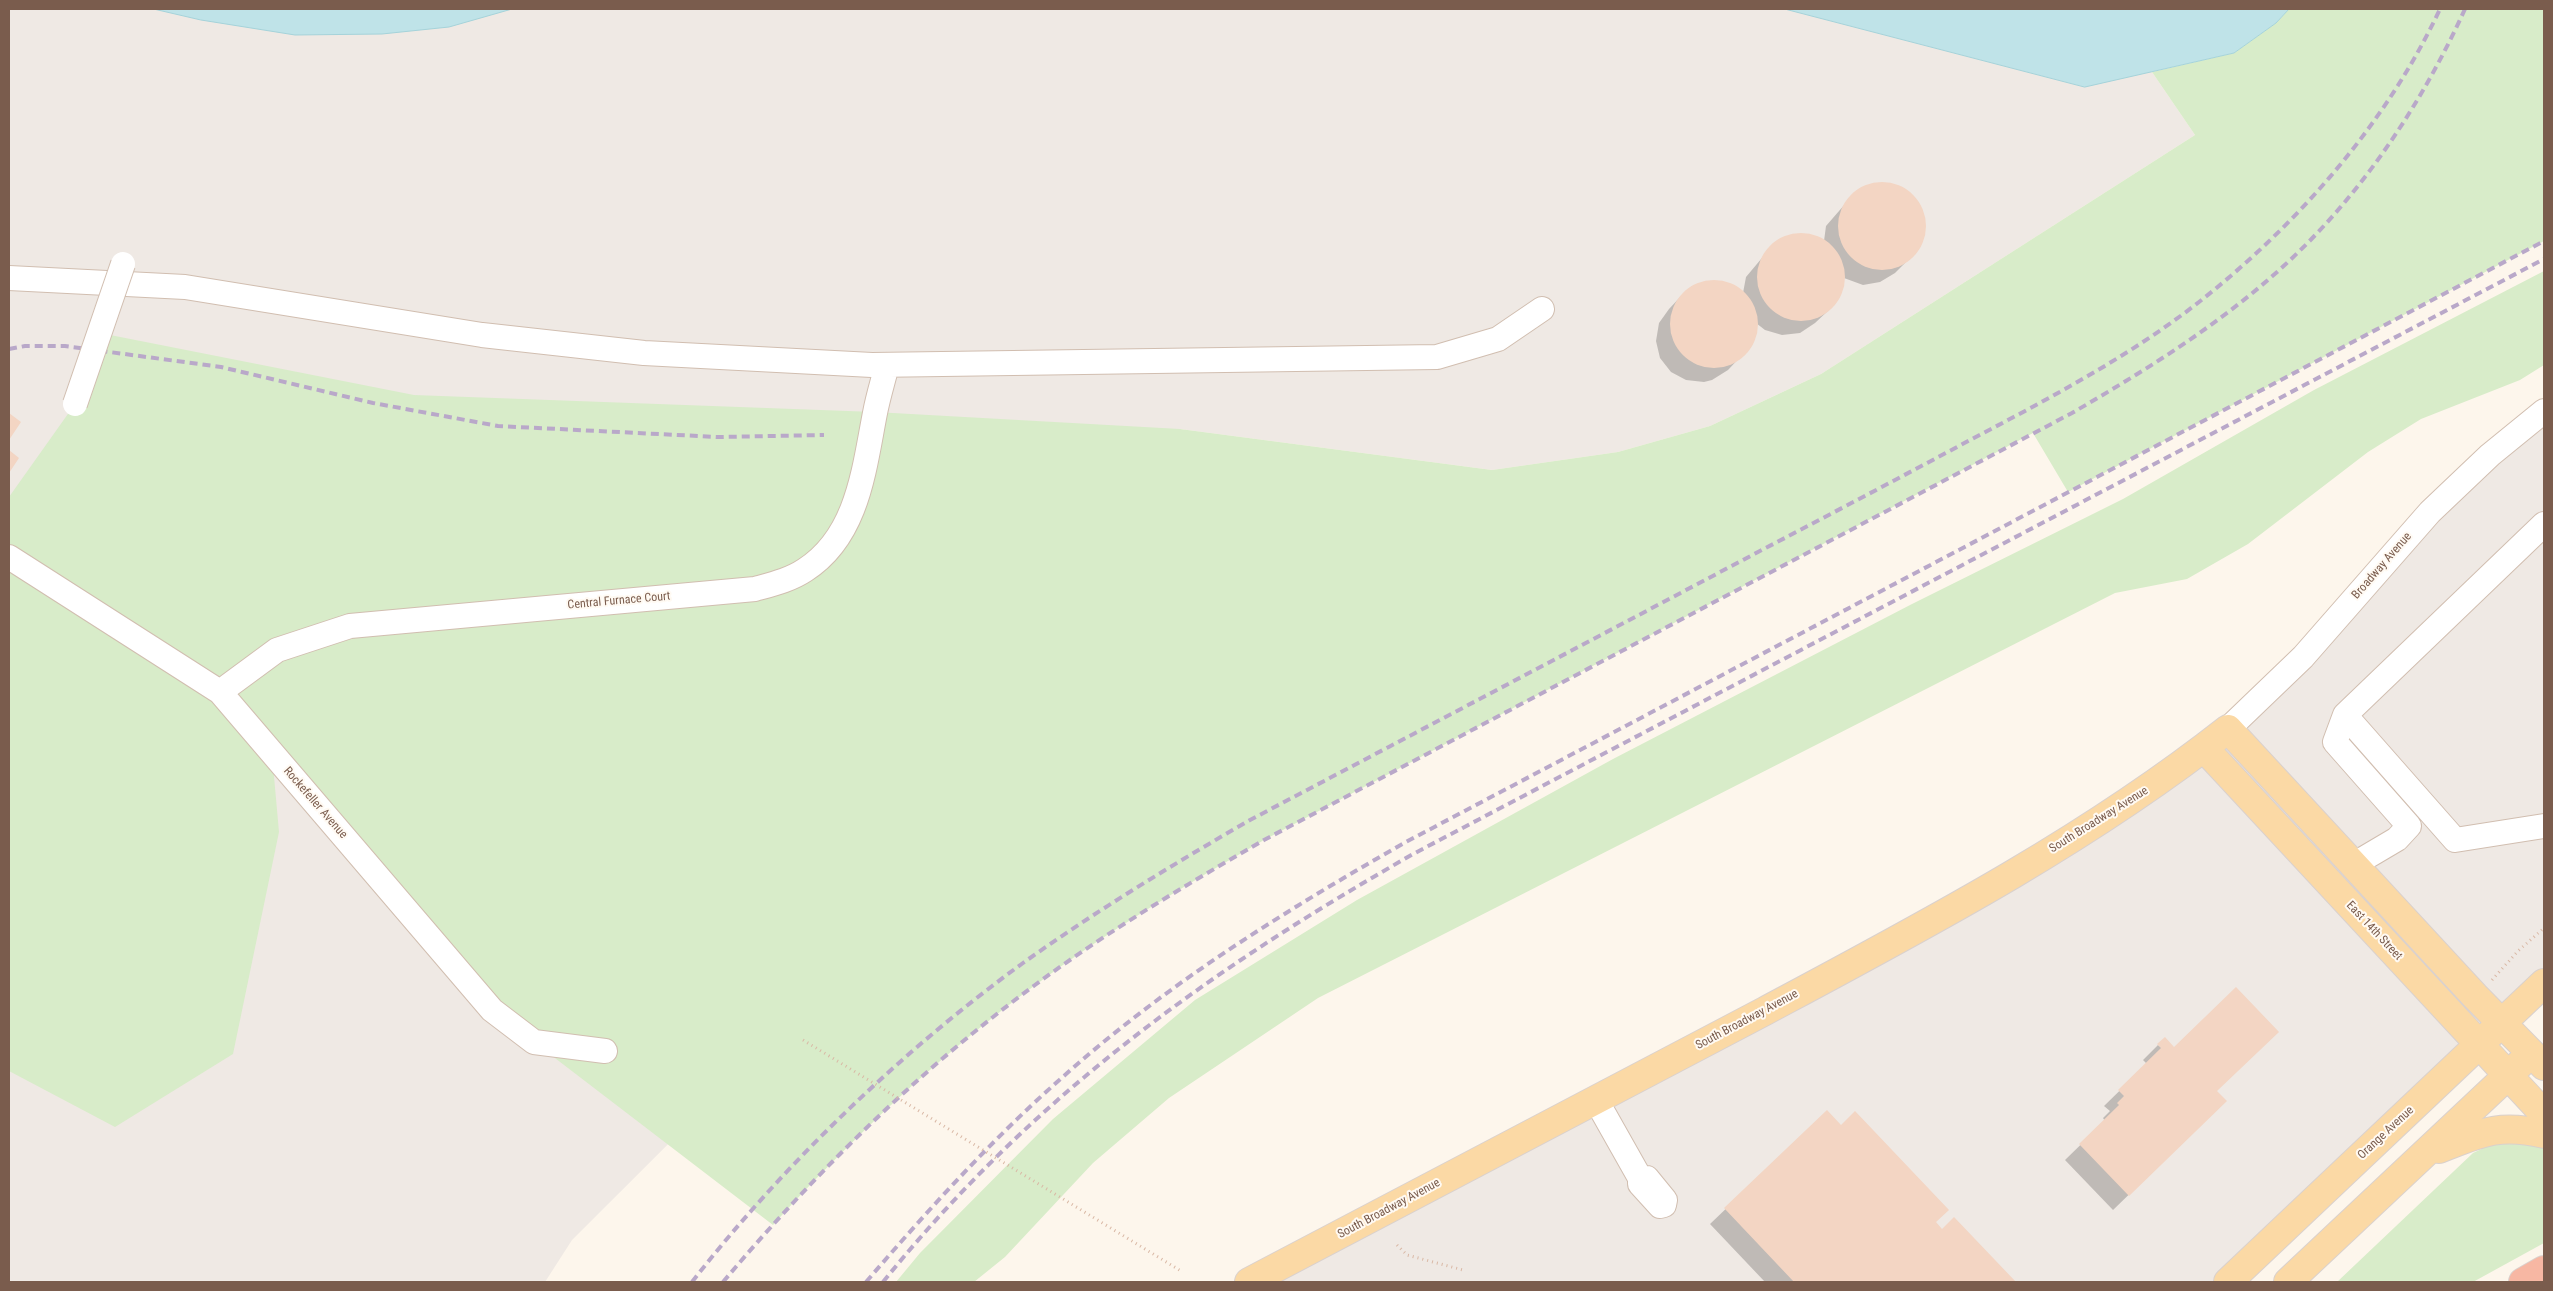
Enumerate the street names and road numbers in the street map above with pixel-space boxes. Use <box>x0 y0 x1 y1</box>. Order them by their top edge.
street label: Broadway Avenue <box>2349 530 2415 602</box>
street label: Central Furnace Court <box>567 589 671 613</box>
street label: Rockefeller Avenue <box>280 764 350 842</box>
street label: South Broadway Avenue <box>2047 784 2151 856</box>
street label: East 14th Street <box>2343 898 2405 964</box>
street label: South Broadway Avenue <box>1693 987 1801 1053</box>
street label: Orange Avenue <box>2355 1104 2417 1162</box>
street label: South Broadway Avenue <box>1335 1176 1443 1242</box>

